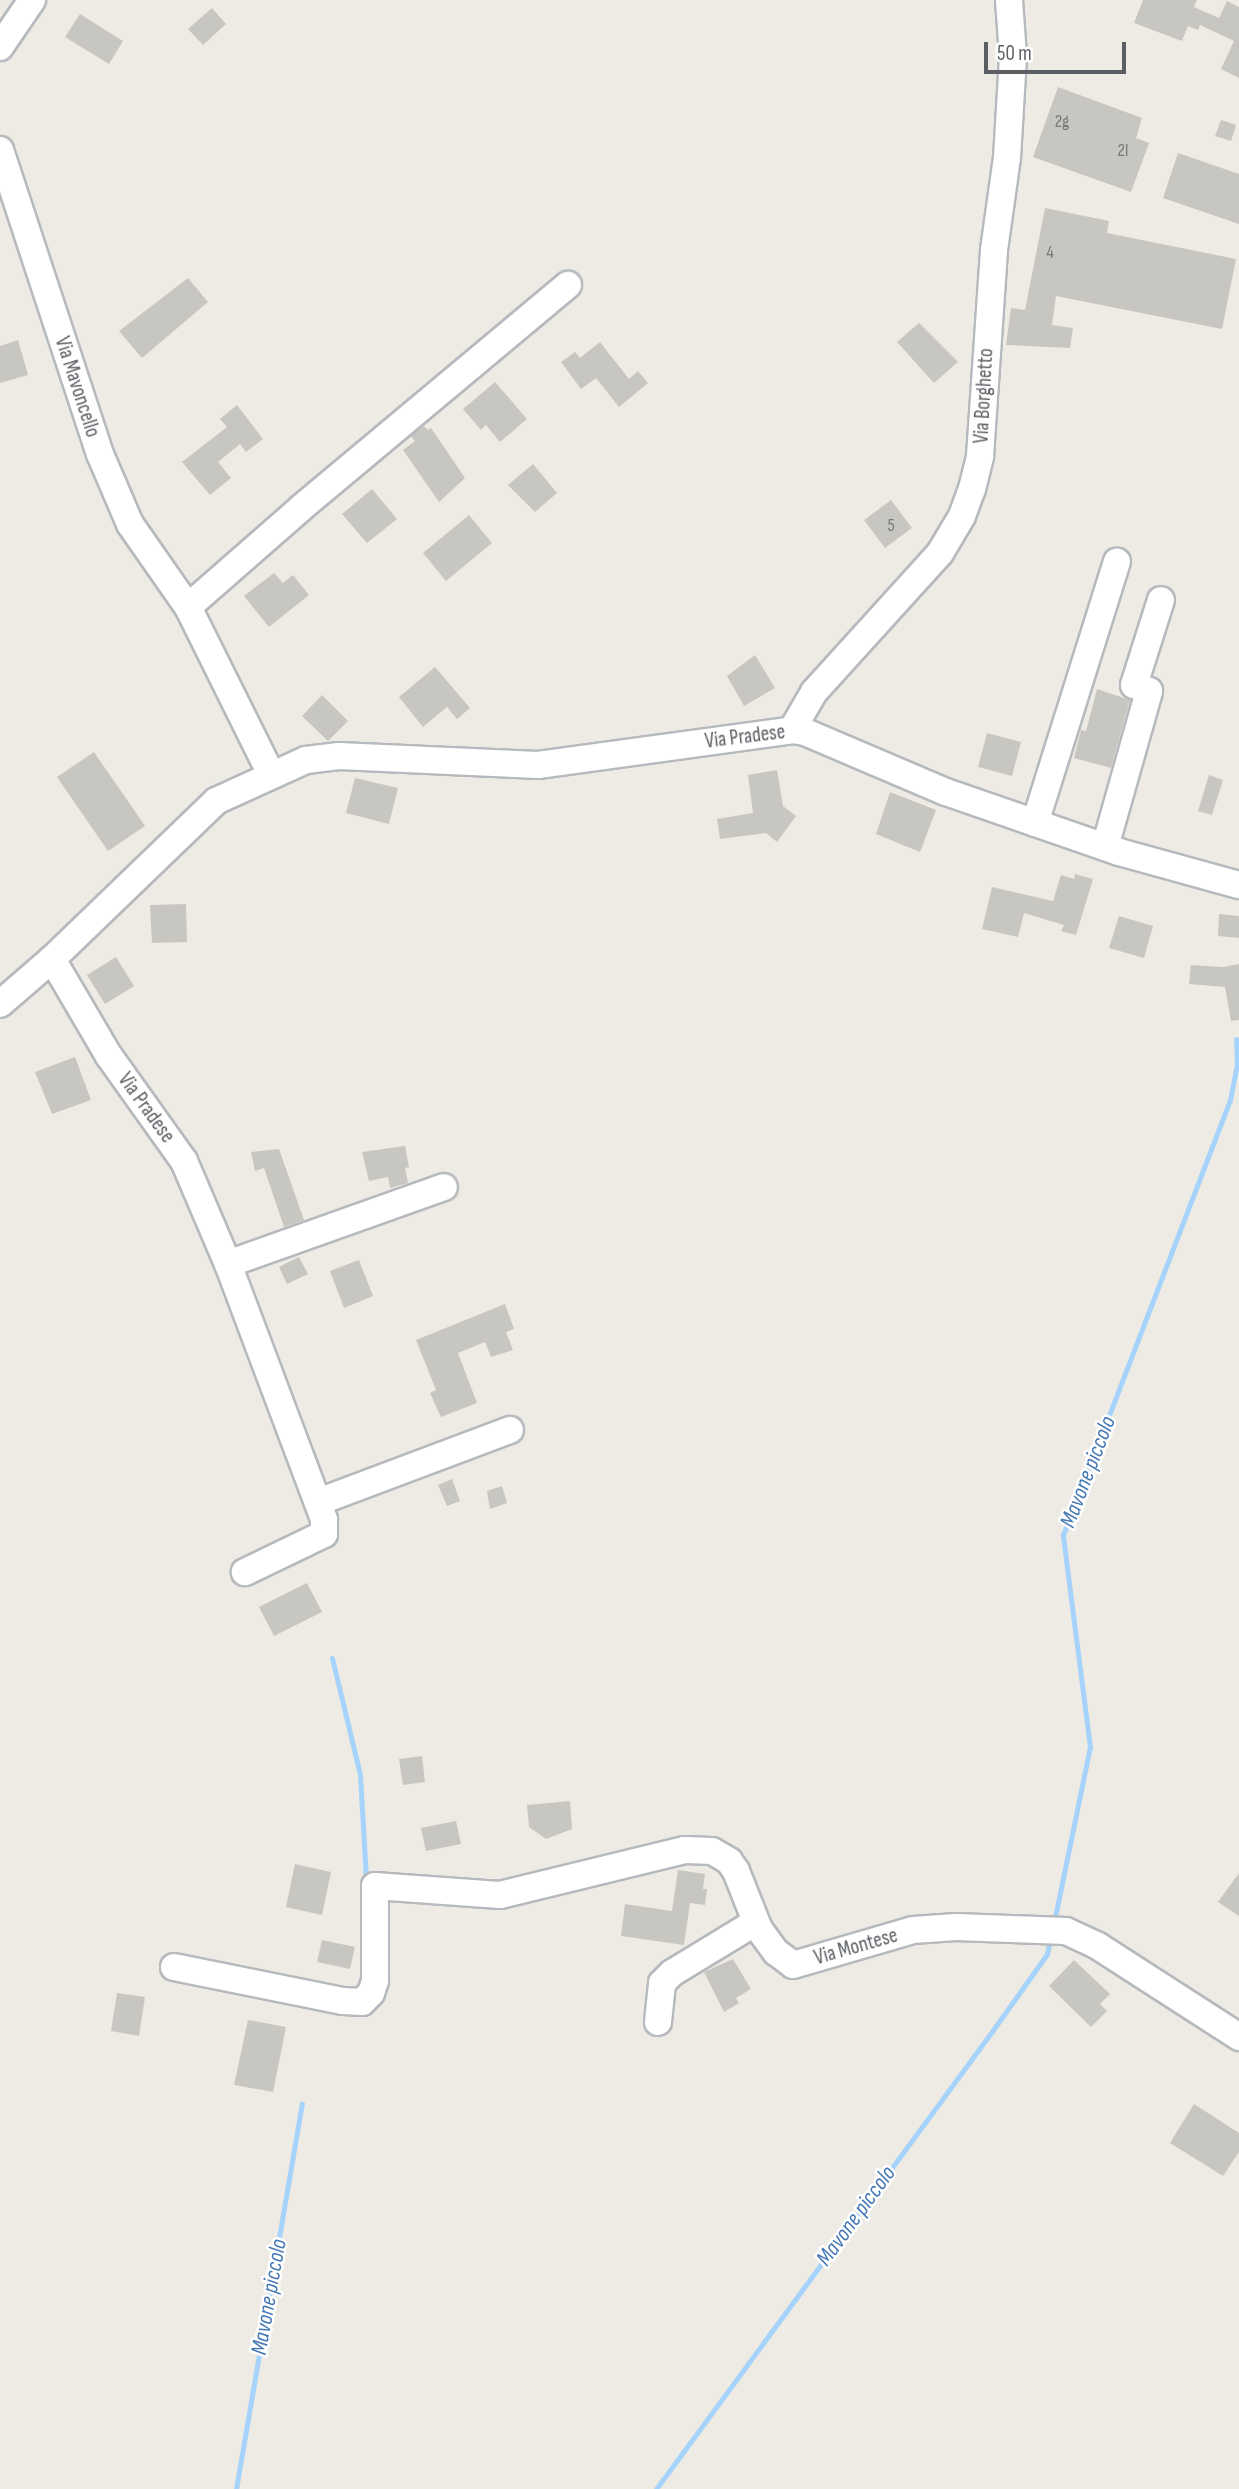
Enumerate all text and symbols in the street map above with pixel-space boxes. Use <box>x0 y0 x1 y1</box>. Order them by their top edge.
scale bar <box>987 28 1129 72</box>
text: 50 m <box>997 41 1032 66</box>
house number: 2g <box>1055 111 1069 133</box>
house number: 2l <box>1118 140 1128 162</box>
house number: 4 <box>1046 242 1054 264</box>
street label: Via Mavoncello <box>49 334 105 440</box>
street label: Via Borghetto <box>969 348 999 444</box>
house number: 5 <box>887 515 895 537</box>
street label: Via Pradese <box>703 720 787 754</box>
street label: Via Pradese <box>112 1068 180 1148</box>
water label: Mavone piccolo <box>1054 1412 1122 1532</box>
street label: Via Montese <box>811 1923 901 1971</box>
water label: Mavone piccolo <box>810 2161 902 2271</box>
water label: Mavone piccolo <box>245 2237 293 2357</box>

